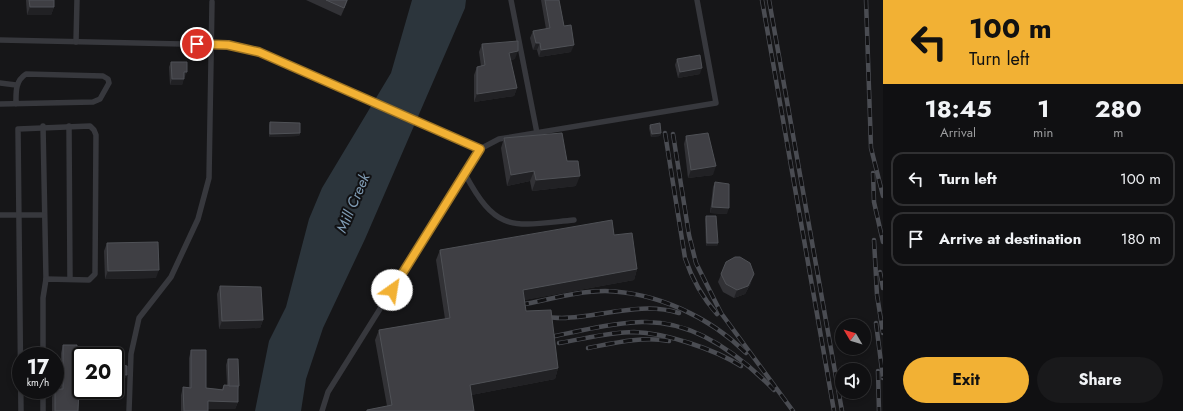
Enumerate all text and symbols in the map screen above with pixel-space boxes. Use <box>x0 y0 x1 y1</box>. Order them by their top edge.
text: 100 m <box>969 8 1052 49</box>
icon: left <box>903 16 955 68</box>
pin <box>180 27 214 61</box>
icon: arrive <box>186 33 208 55</box>
text: Turn left <box>969 46 1029 72</box>
text: 18:45 <box>924 91 992 126</box>
text: 1 <box>1037 91 1049 126</box>
text: 280 <box>1095 91 1142 126</box>
text: Arrival <box>940 123 976 142</box>
text: min <box>1033 123 1053 142</box>
text: m <box>1113 123 1123 142</box>
icon: left <box>905 168 927 190</box>
text: Turn left <box>939 168 997 190</box>
text: 100 m <box>1120 168 1161 190</box>
water label: Mill Creek <box>331 169 376 236</box>
icon: arrive <box>905 228 927 250</box>
text: Arrive at destination <box>939 228 1081 250</box>
text: 180 m <box>1121 228 1161 250</box>
position arrow <box>371 269 413 311</box>
north arrow <box>835 319 871 355</box>
map controls <box>835 319 871 399</box>
speed limit sign: 20 <box>72 347 124 399</box>
text: 17 <box>27 353 49 382</box>
button: Exit <box>903 357 1029 403</box>
button: Share <box>1037 357 1163 403</box>
button: sound <box>835 363 871 399</box>
text: km/h <box>27 375 49 390</box>

